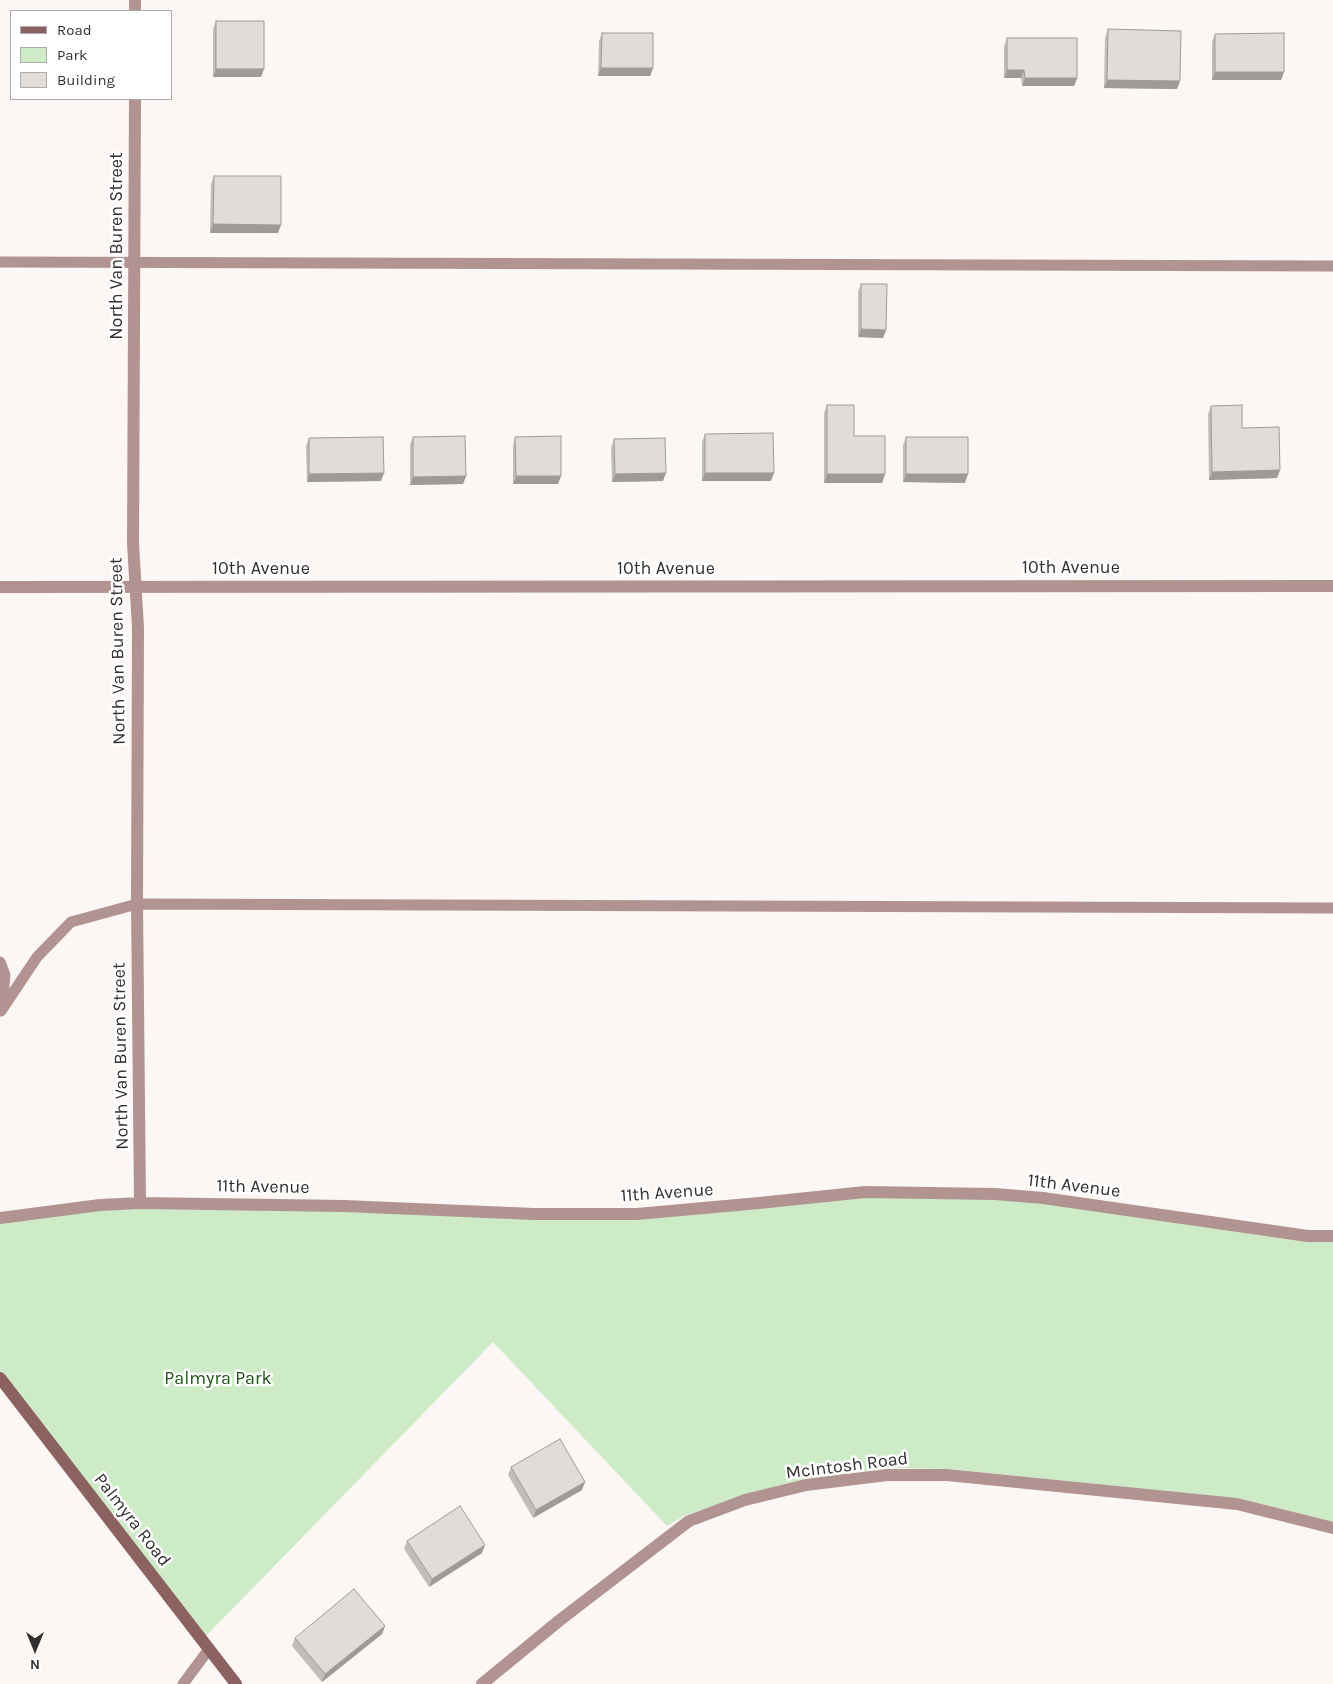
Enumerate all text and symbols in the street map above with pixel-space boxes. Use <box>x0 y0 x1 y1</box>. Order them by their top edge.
legend <box>10 10 172 100</box>
text: Road <box>57 21 92 39</box>
text: Park <box>57 46 87 64</box>
text: Building <box>57 71 115 89</box>
street label: North Van Buren Street <box>106 152 128 340</box>
street label: North Van Buren Street <box>106 557 130 745</box>
street label: 10th Avenue <box>1022 557 1120 579</box>
street label: 10th Avenue <box>212 558 310 580</box>
street label: 10th Avenue <box>617 558 715 580</box>
street label: North Van Buren Street <box>109 962 133 1150</box>
street label: 11th Avenue <box>1027 1170 1121 1202</box>
street label: 11th Avenue <box>216 1175 310 1199</box>
street label: 11th Avenue <box>620 1179 714 1207</box>
park label: Palmyra Park <box>164 1368 272 1390</box>
street label: McIntosh Road <box>785 1448 909 1484</box>
street label: Palmyra Road <box>89 1469 175 1571</box>
north arrow <box>10 1624 60 1674</box>
text: N <box>30 1656 40 1673</box>

